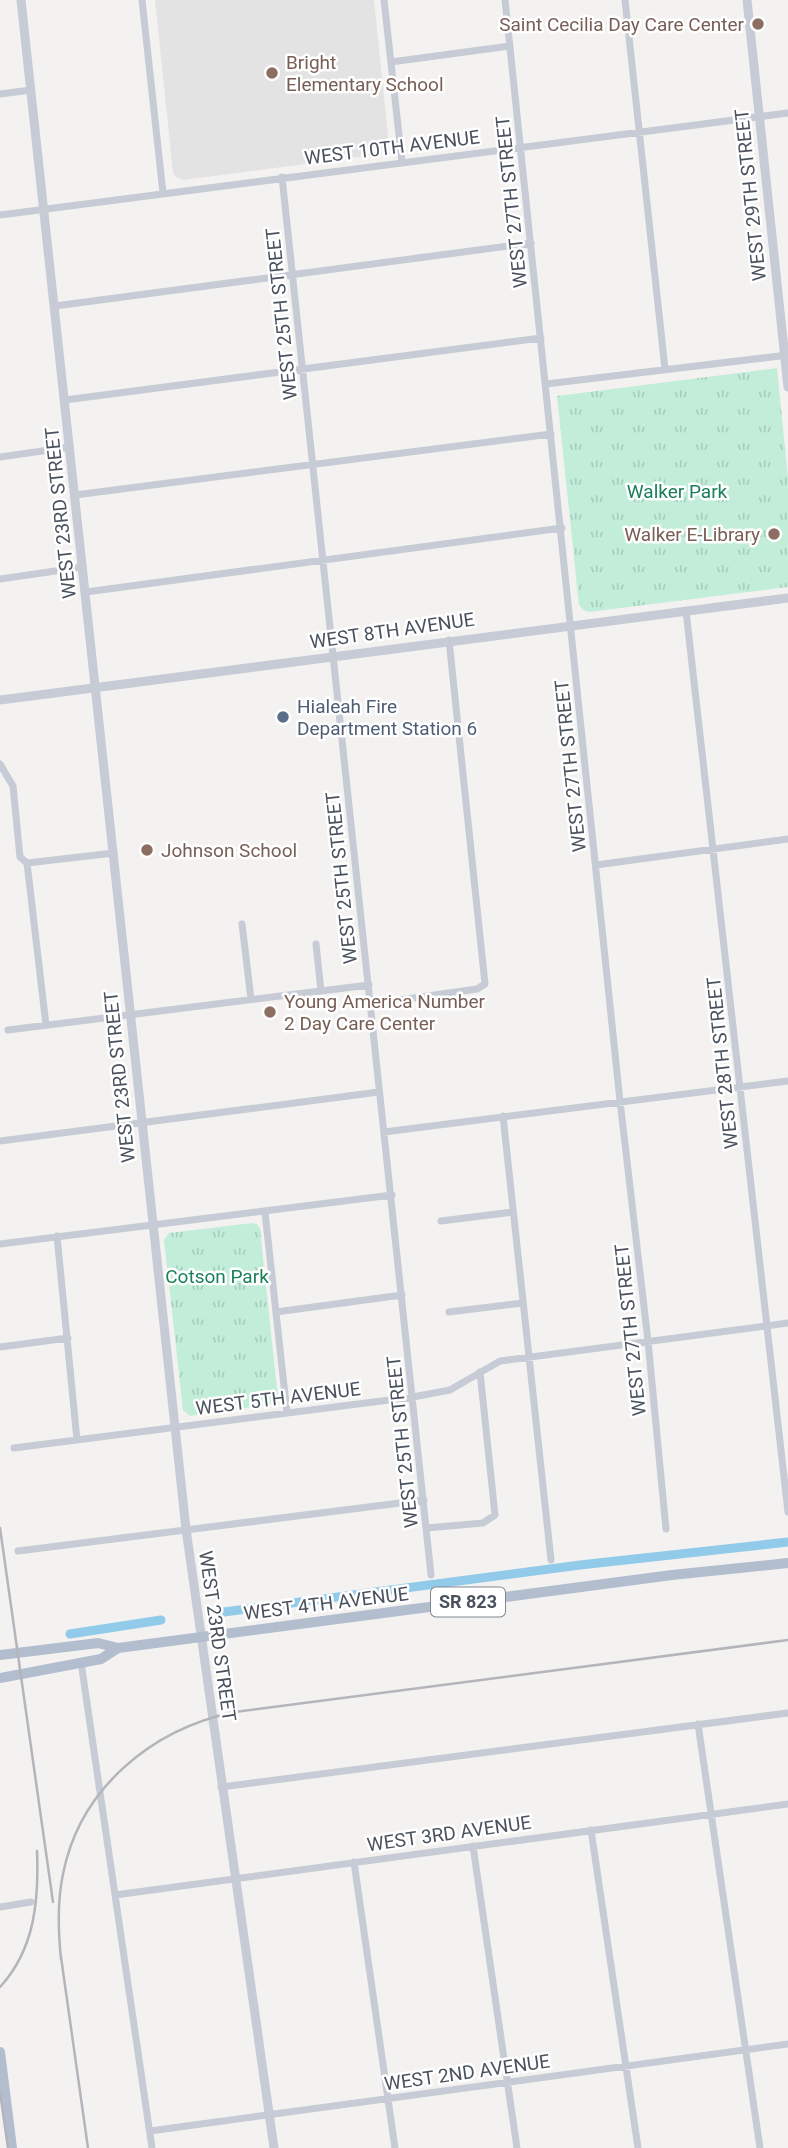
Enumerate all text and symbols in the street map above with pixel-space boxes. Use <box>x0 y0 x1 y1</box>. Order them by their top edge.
place label: Saint Cecilia Day Care Center <box>499 13 745 36</box>
marker: Saint Cecilia Day Care Center <box>750 16 766 32</box>
place label: Bright Elementary School <box>286 51 444 96</box>
marker: Bright Elementary School <box>264 65 280 81</box>
street label: WEST 29TH STREET <box>730 108 771 282</box>
street label: WEST 27TH STREET <box>491 115 532 289</box>
street label: WEST 10TH AVENUE <box>303 125 481 170</box>
street label: WEST 25TH STREET <box>261 227 302 401</box>
street label: WEST 23RD STREET <box>40 426 81 600</box>
park label: Walker Park <box>627 480 728 503</box>
place label: Walker E-Library <box>624 523 760 546</box>
marker: Walker E-Library <box>766 526 782 542</box>
street label: WEST 8TH AVENUE <box>308 608 476 653</box>
street label: WEST 27TH STREET <box>550 679 591 853</box>
place label: Hialeah Fire Department Station 6 <box>297 695 477 740</box>
marker: Hialeah Fire Department Station 6 <box>275 709 291 725</box>
street label: WEST 25TH STREET <box>321 791 362 965</box>
place label: Johnson School <box>161 839 297 862</box>
marker: Johnson School <box>139 842 155 858</box>
street label: WEST 28TH STREET <box>702 976 743 1150</box>
street label: WEST 23RD STREET <box>99 990 140 1164</box>
place label: Young America Number 2 Day Care Center <box>284 990 486 1035</box>
marker: Young America Number 2 Day Care Center <box>262 1004 278 1020</box>
street label: WEST 27TH STREET <box>610 1243 651 1417</box>
park label: Cotson Park <box>165 1265 269 1288</box>
street label: WEST 25TH STREET <box>382 1355 423 1529</box>
street label: WEST 5TH AVENUE <box>194 1377 362 1420</box>
street label: WEST 23RD STREET <box>194 1549 241 1723</box>
street label: WEST 4TH AVENUE <box>242 1582 410 1625</box>
road number: SR 823 <box>431 1588 505 1616</box>
street label: WEST 3RD AVENUE <box>366 1811 533 1856</box>
street label: WEST 2ND AVENUE <box>383 2049 552 2096</box>

